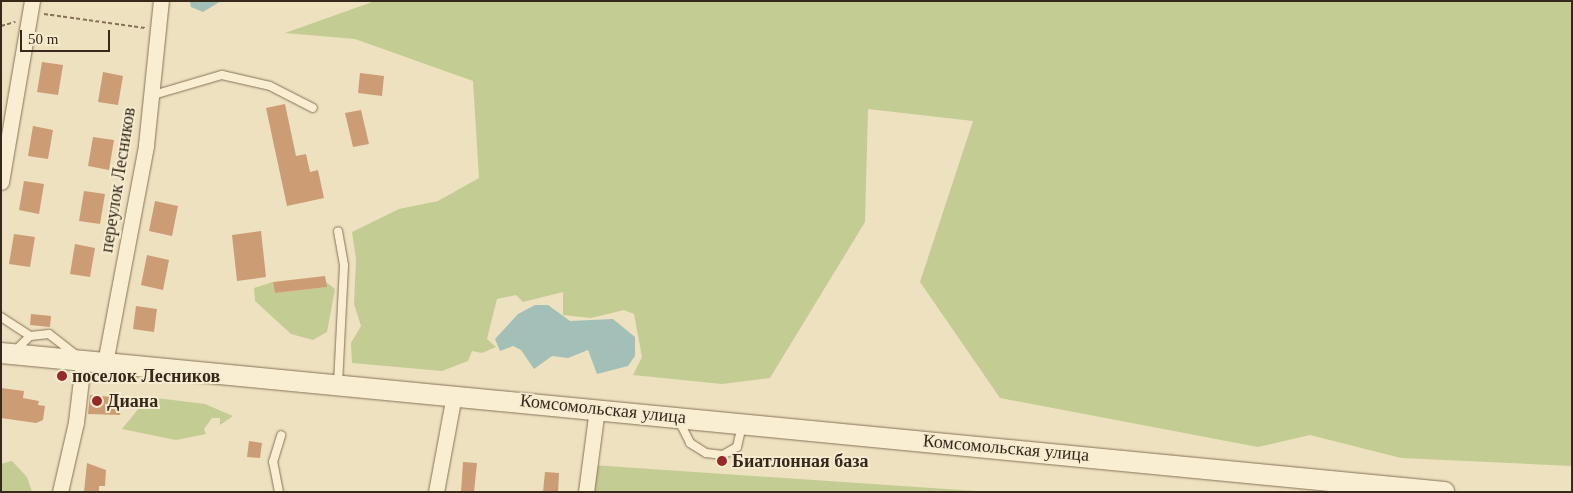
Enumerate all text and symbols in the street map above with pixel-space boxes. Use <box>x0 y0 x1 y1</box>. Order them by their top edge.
scale bar <box>22 20 112 52</box>
text: 50 m <box>28 31 58 47</box>
street label: переулок Лесников <box>96 106 140 254</box>
place label: поселок Лесников <box>72 365 220 387</box>
marker: поселок Лесников <box>56 370 68 382</box>
place label: Диана <box>107 390 158 412</box>
street label: Комсомольская улица <box>519 390 687 428</box>
marker: Диана <box>91 395 103 407</box>
street label: Комсомольская улица <box>922 430 1090 466</box>
place label: Биатлонная база <box>732 450 869 472</box>
marker: Биатлонная база <box>716 455 728 467</box>

